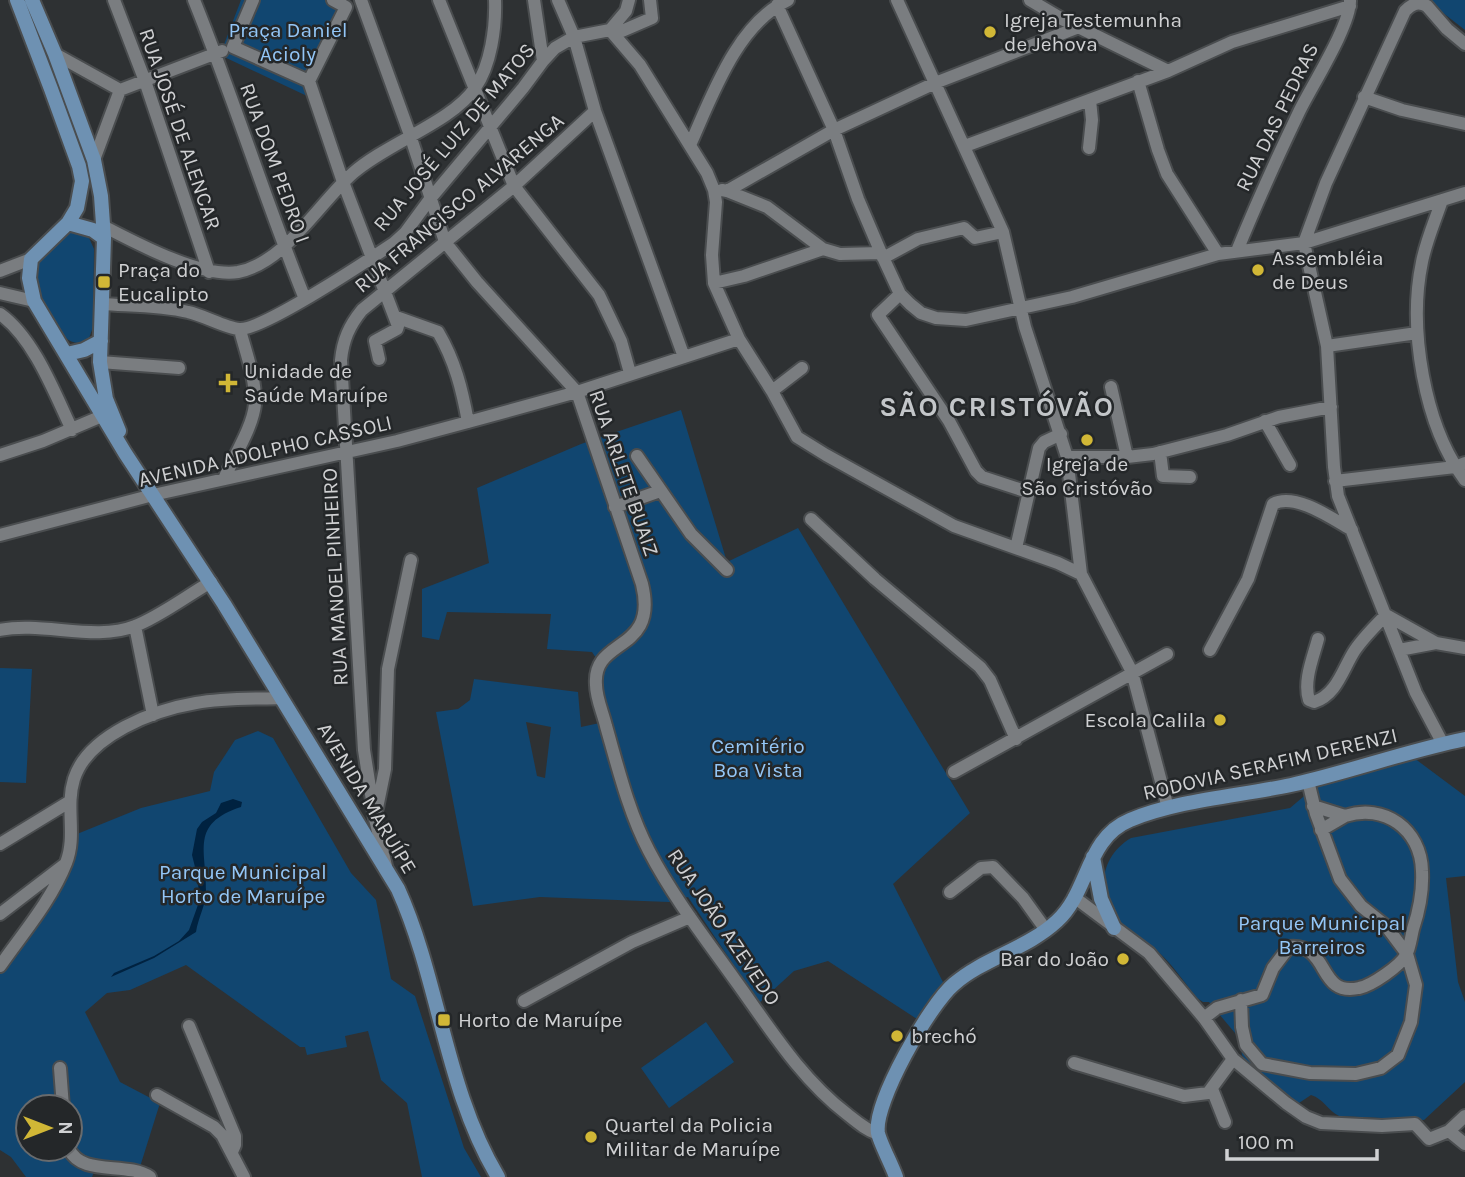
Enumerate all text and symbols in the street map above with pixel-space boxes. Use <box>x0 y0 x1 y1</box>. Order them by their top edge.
place label: Igreja Testemunha de Jehova <box>1004 8 1182 56</box>
park label: Praça Daniel Acioly <box>228 18 348 66</box>
marker: Igreja Testemunha de Jehova <box>982 24 998 40</box>
street label: RUA JOSÉ DE ALENCAR <box>134 25 226 233</box>
street label: RUA JOSÉ LUIZ DE MATOS <box>368 38 540 236</box>
street label: RUA DAS PEDRAS <box>1231 39 1323 195</box>
street label: RUA DOM PEDRO I <box>235 80 315 246</box>
street label: RUA FRANCISCO ALVARENGA <box>350 108 568 298</box>
place label: Assembléia de Deus <box>1272 246 1384 294</box>
place label: Praça do Eucalipto <box>118 258 209 306</box>
marker: Assembléia de Deus <box>1250 262 1266 278</box>
marker: Praça do Eucalipto <box>96 274 112 290</box>
place label: Unidade de Saúde Maruípe <box>244 359 388 407</box>
marker: Unidade de Saúde Maruípe <box>218 373 238 393</box>
street label: RUA ARLETE BUAIZ <box>584 387 664 559</box>
district label: SÃO CRISTÓVÃO <box>879 389 1115 423</box>
street label: AVENIDA ADOLPHO CASSOLI <box>136 410 394 492</box>
marker: Igreja de São Cristóvão <box>1079 432 1095 448</box>
place label: Igreja de São Cristóvão <box>1021 452 1153 500</box>
street label: RUA MANOEL PINHEIRO <box>317 468 353 686</box>
place label: Escola Calila <box>1084 708 1206 732</box>
marker: Escola Calila <box>1212 712 1228 728</box>
street label: AVENIDA MARUÍPE <box>312 718 422 878</box>
street label: RODOVIA SERAFIM DERENZI <box>1140 723 1400 805</box>
park label: Cemitério Boa Vista <box>711 734 805 782</box>
street label: RUA JOÃO AZEVEDO <box>663 844 785 1010</box>
park label: Parque Municipal Horto de Maruípe <box>159 860 327 908</box>
park label: Parque Municipal Barreiros <box>1238 911 1406 959</box>
place label: Bar do João <box>1000 947 1109 971</box>
marker: Bar do João <box>1115 951 1131 967</box>
place label: Horto de Maruípe <box>458 1008 623 1032</box>
marker: Horto de Maruípe <box>436 1012 452 1028</box>
place label: brechó <box>911 1024 977 1048</box>
marker: brechó <box>889 1028 905 1044</box>
north arrow <box>14 1093 84 1163</box>
place label: Quartel da Policia Militar de Maruípe <box>605 1113 780 1161</box>
scale bar <box>1227 1118 1378 1162</box>
text: N <box>54 1121 76 1135</box>
marker: Quartel da Policia Militar de Maruípe <box>583 1129 599 1145</box>
text: 100 m <box>1238 1130 1295 1154</box>

